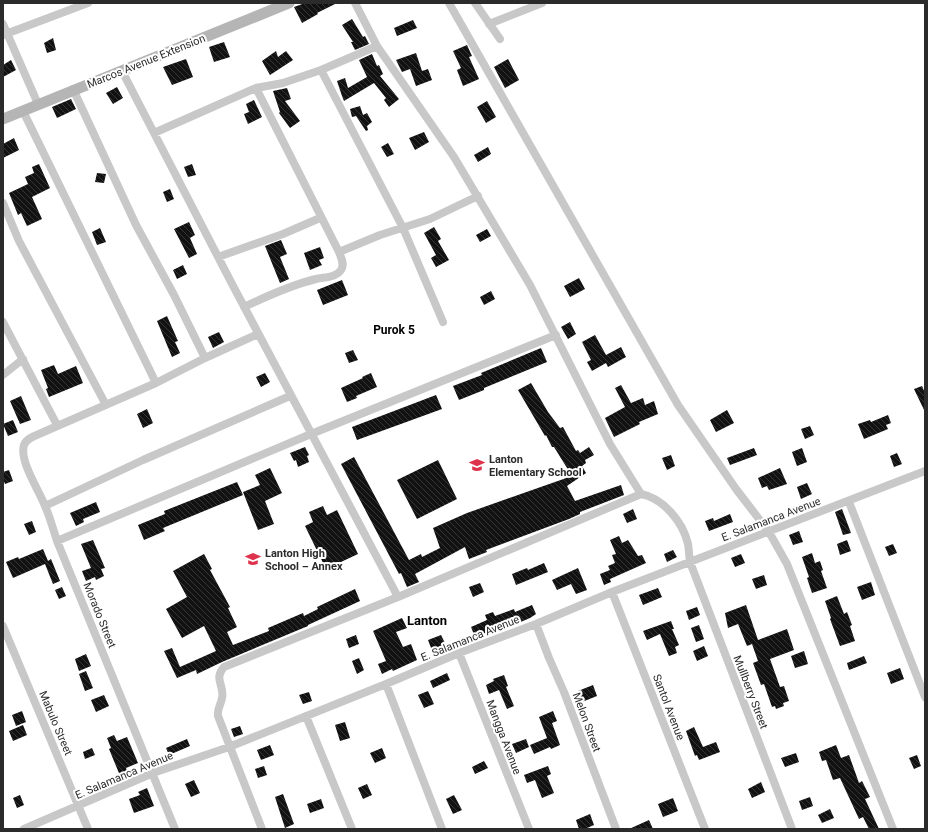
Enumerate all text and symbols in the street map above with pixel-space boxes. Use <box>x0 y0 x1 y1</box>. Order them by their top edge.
street label: Marcos Avenue Extension <box>85 32 207 91</box>
district label: Purok 5 <box>373 323 415 337</box>
place label: Lanton Elementary School <box>489 453 582 479</box>
school or university icon: Lanton Elementary School <box>468 456 486 474</box>
street label: E. Salamanca Avenue <box>720 494 823 544</box>
place label: Lanton High School – Annex <box>265 547 343 573</box>
school or university icon: Lanton High School – Annex <box>244 550 262 568</box>
street label: Morado Street <box>80 580 119 650</box>
district label: Lanton <box>407 613 447 628</box>
street label: E. Salamanca Avenue <box>419 613 522 664</box>
street label: Mullberry Street <box>731 654 771 731</box>
street label: Santol Avenue <box>650 672 687 742</box>
street label: Mabulo Street <box>36 689 75 758</box>
street label: Melon Street <box>570 691 603 754</box>
street label: Mangga Avenue <box>483 698 524 776</box>
street label: E. Salamanca Avenue <box>73 749 175 802</box>

